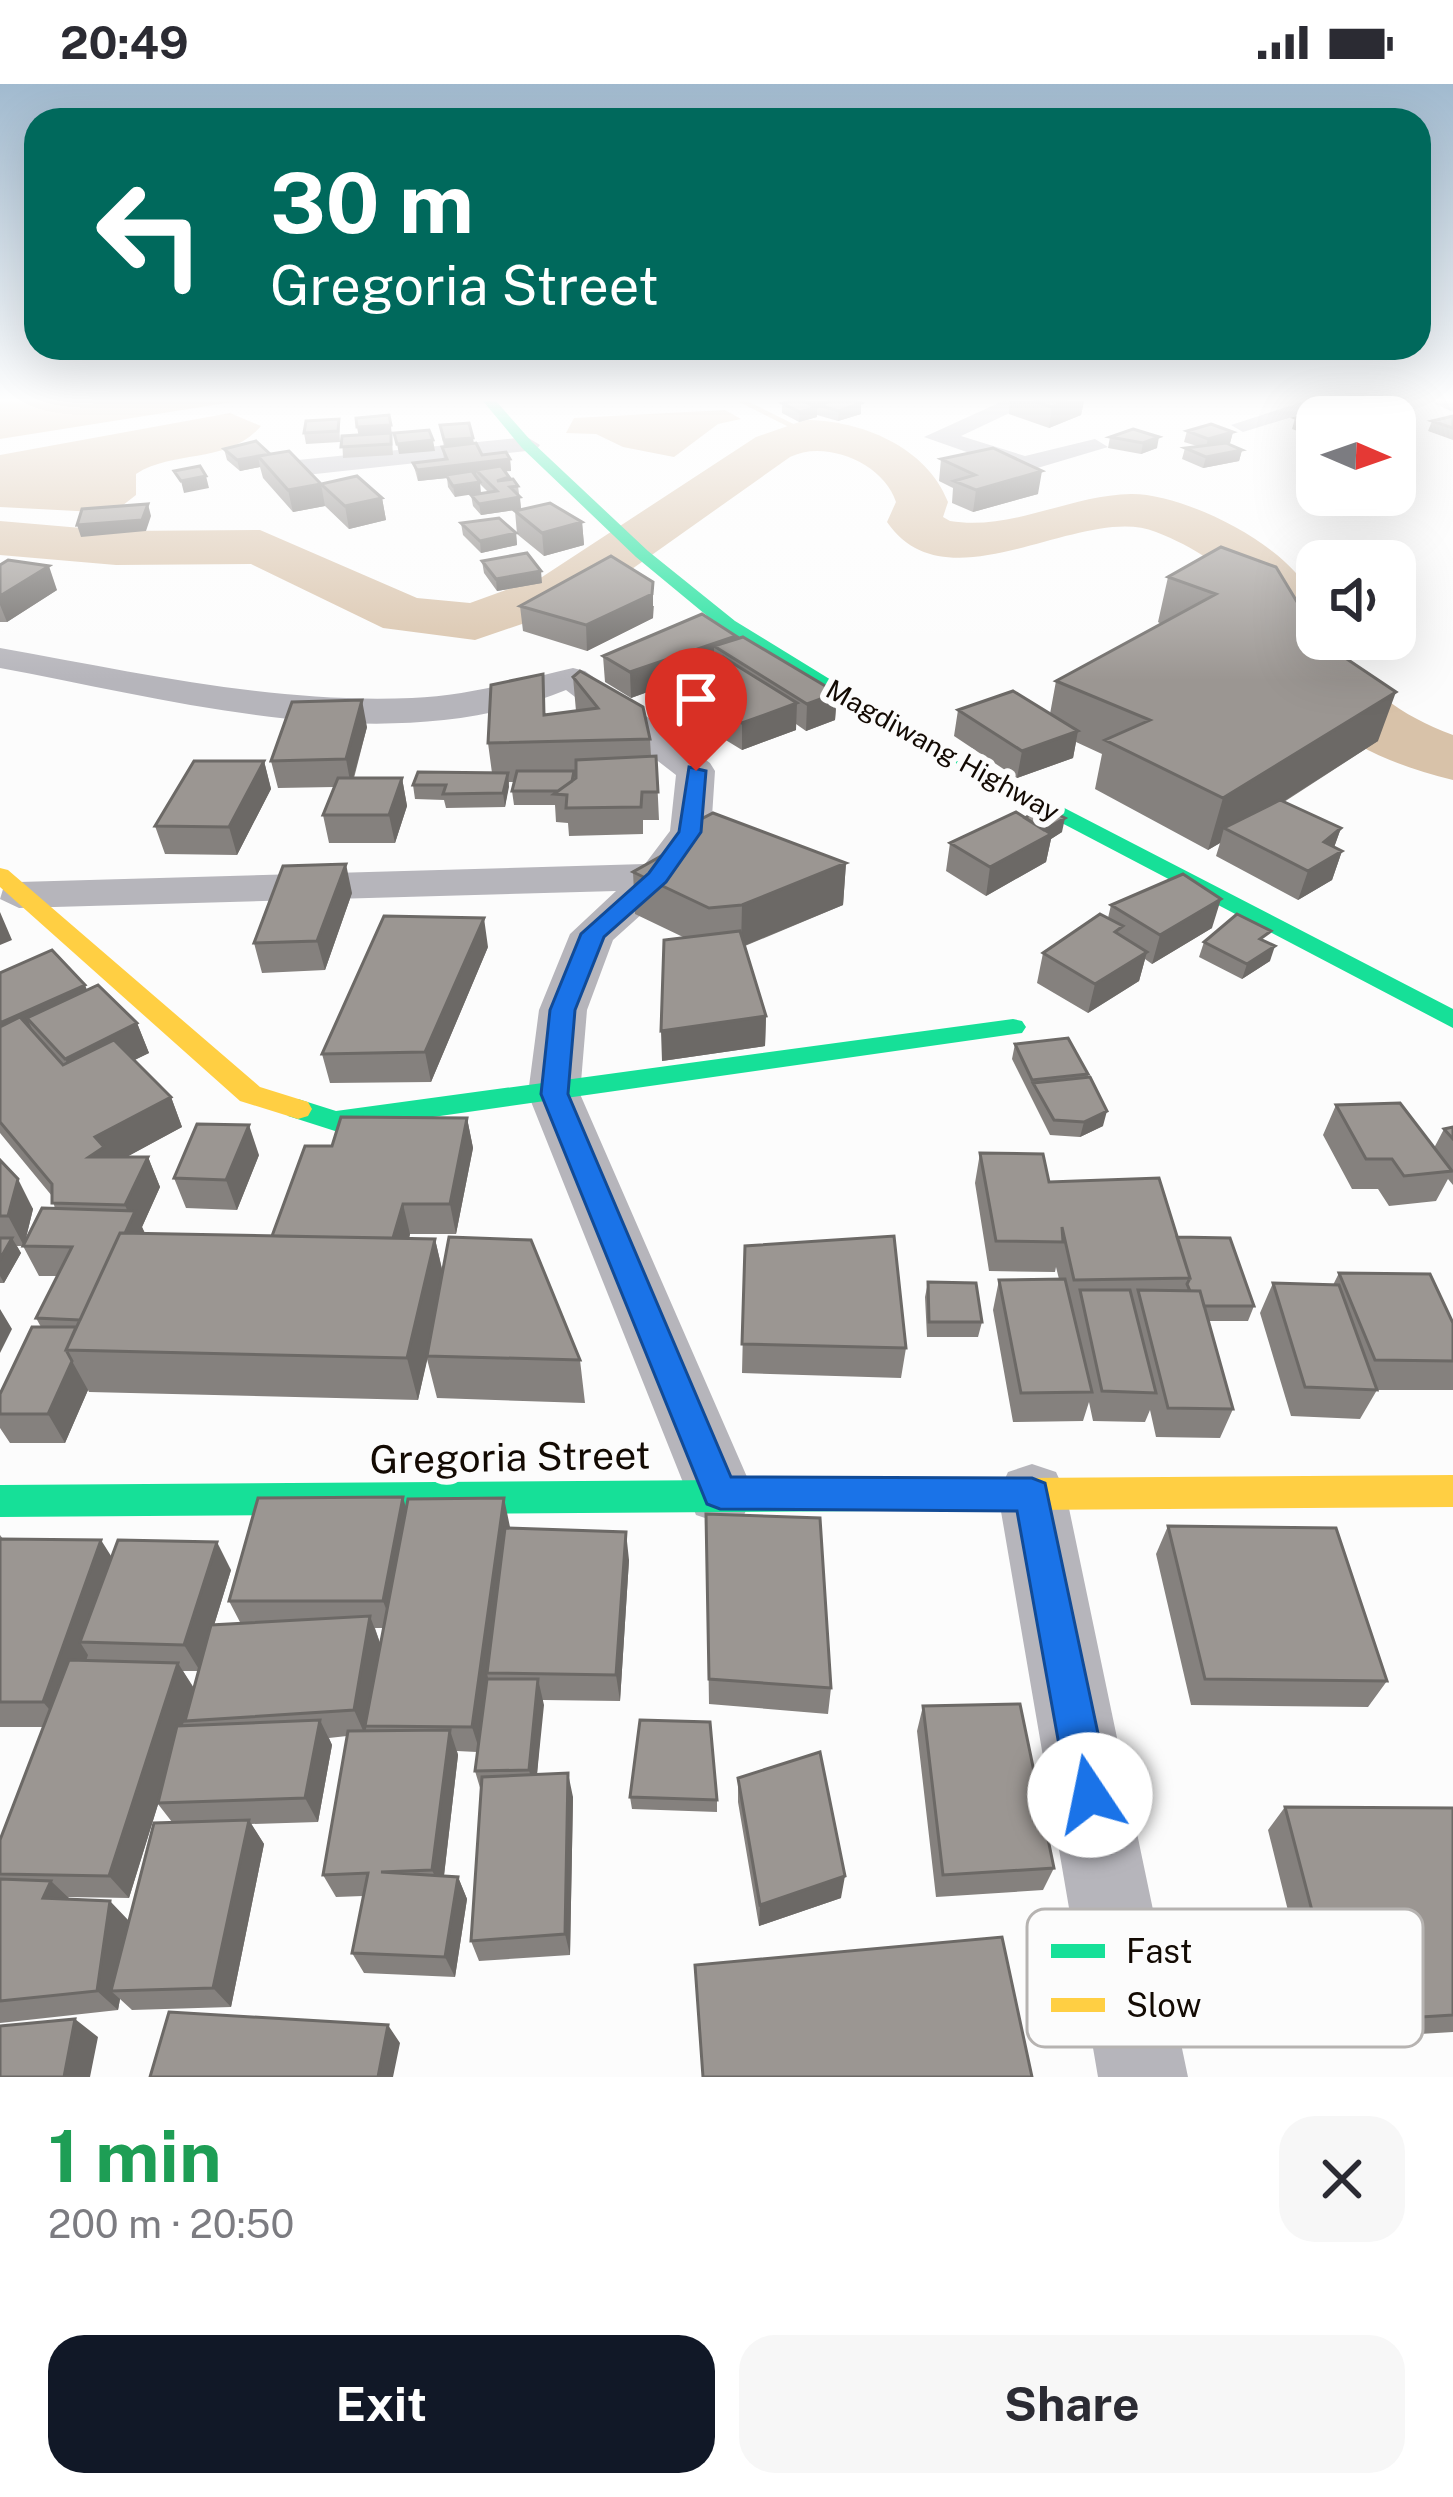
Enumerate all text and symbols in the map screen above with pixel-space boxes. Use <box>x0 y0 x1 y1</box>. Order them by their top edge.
text: 20:49 <box>60 16 189 69</box>
text: 30 m <box>270 153 474 252</box>
icon: left <box>72 156 228 312</box>
text: Gregoria Street <box>270 254 659 317</box>
north arrow <box>1296 396 1416 516</box>
map controls <box>1296 396 1416 660</box>
button: sound <box>1296 540 1416 660</box>
pin <box>645 648 747 771</box>
icon: arrive <box>663 666 729 732</box>
street label: Magdiwang Highway <box>821 673 1065 827</box>
street label: Gregoria Street <box>369 1432 651 1482</box>
position arrow <box>1027 1732 1153 1858</box>
legend <box>1027 1909 1423 2047</box>
text: Fast <box>1126 1932 1193 1970</box>
text: Slow <box>1126 1986 1201 2024</box>
text: 1 min <box>48 2114 222 2198</box>
button: close <box>1279 2116 1405 2242</box>
text: 200 m · 20:50 <box>48 2201 294 2247</box>
button: Exit <box>48 2335 715 2473</box>
button: Share <box>739 2335 1405 2473</box>

